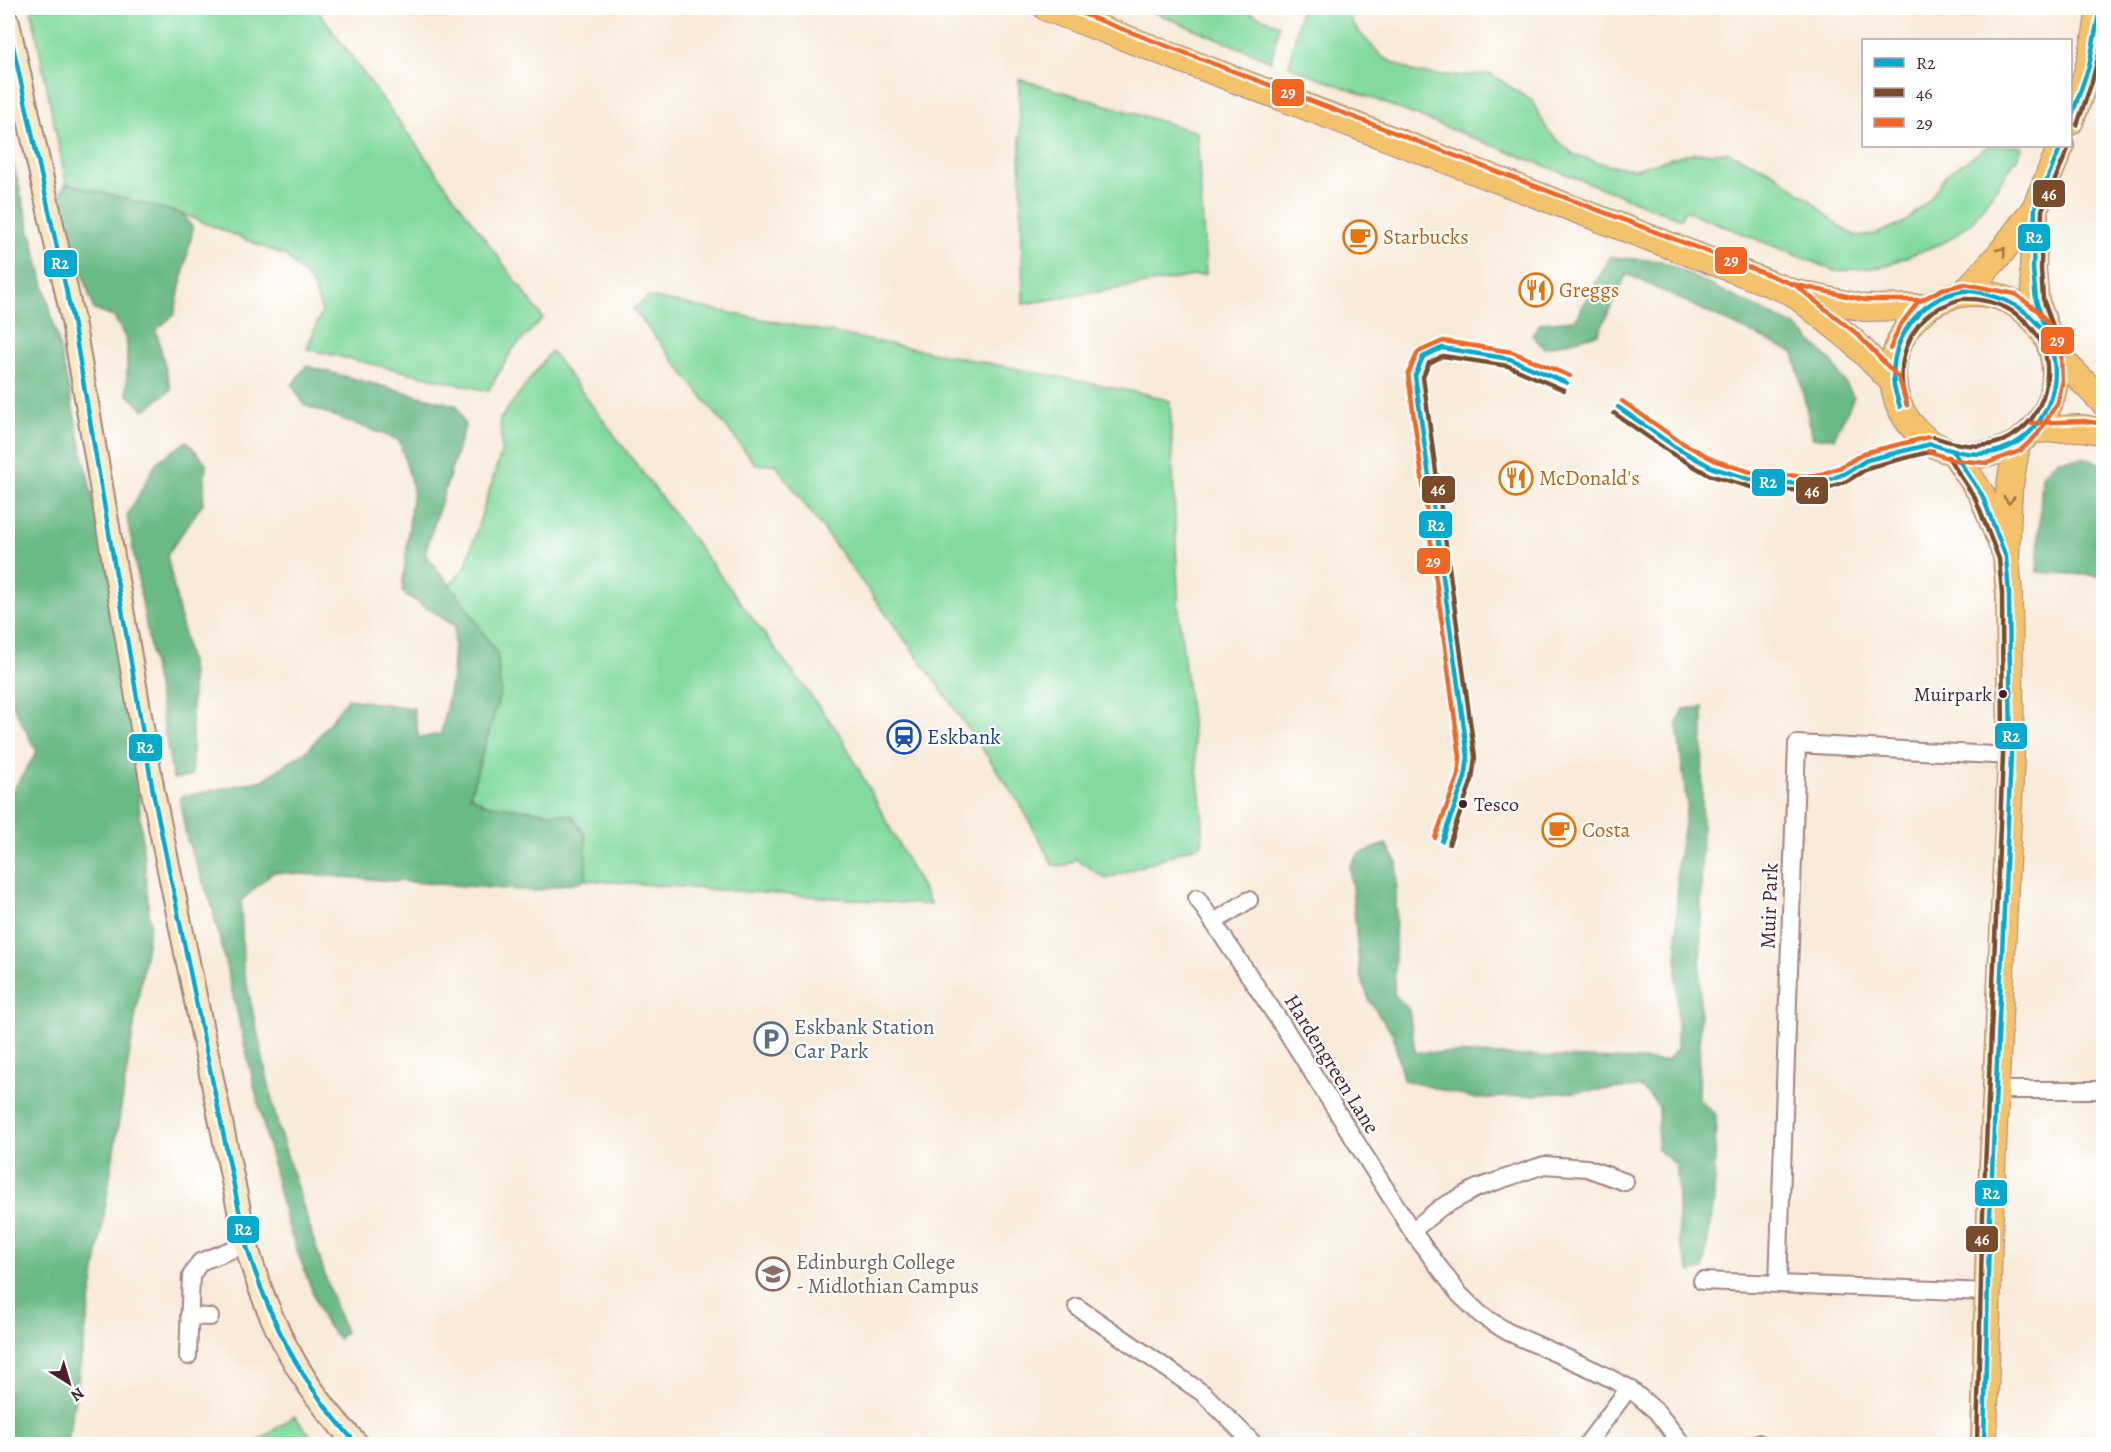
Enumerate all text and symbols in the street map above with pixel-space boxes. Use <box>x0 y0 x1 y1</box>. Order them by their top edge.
legend <box>1862 39 2072 147</box>
text: R2 <box>1916 51 1936 75</box>
line badge: 29 <box>1271 78 1305 107</box>
text: 46 <box>1916 81 1932 105</box>
text: 29 <box>1280 82 1296 104</box>
text: 29 <box>1916 111 1933 135</box>
line badge: 46 <box>2032 179 2066 208</box>
text: 46 <box>2042 184 2057 206</box>
cafe icon: Starbucks <box>1342 219 1378 255</box>
place label: Starbucks <box>1383 223 1469 251</box>
line badge: R2 <box>2017 223 2051 252</box>
text: R2 <box>2025 227 2043 249</box>
line badge: 29 <box>1714 246 1748 275</box>
one-way arrow <box>1995 247 2006 258</box>
line badge: R2 <box>43 249 78 278</box>
text: 29 <box>1723 250 1739 272</box>
text: R2 <box>51 253 69 275</box>
restaurant icon: Greggs <box>1518 272 1554 308</box>
place label: Greggs <box>1559 276 1619 304</box>
line badge: 29 <box>2040 326 2075 355</box>
text: 29 <box>2049 330 2065 352</box>
restaurant icon: McDonald's <box>1498 460 1534 496</box>
place label: McDonald's <box>1539 464 1640 492</box>
line badge: R2 <box>1751 468 1786 497</box>
text: R2 <box>1759 472 1777 494</box>
line badge: 46 <box>1421 475 1456 504</box>
line badge: 46 <box>1795 476 1829 505</box>
text: 46 <box>1431 479 1446 501</box>
text: 46 <box>1805 481 1820 503</box>
one-way arrow <box>2003 496 2016 505</box>
line badge: R2 <box>1418 510 1453 539</box>
text: R2 <box>1427 515 1445 537</box>
line badge: 29 <box>1416 547 1451 575</box>
text: 29 <box>1425 551 1441 573</box>
place label: Muirpark <box>1914 681 1992 708</box>
marker: Muirpark <box>1997 688 2009 700</box>
station icon: Eskbank <box>886 719 922 755</box>
line badge: R2 <box>1994 722 2028 750</box>
place label: Eskbank <box>927 723 1001 751</box>
text: R2 <box>2002 726 2020 748</box>
line badge: R2 <box>128 733 163 762</box>
text: R2 <box>136 737 154 759</box>
place label: Tesco <box>1474 791 1519 818</box>
marker: Tesco <box>1457 798 1469 810</box>
cafe icon: Costa <box>1541 812 1577 848</box>
place label: Costa <box>1582 816 1631 844</box>
street label: Muir Park <box>1754 862 1785 950</box>
street label: Hardengreen Lane <box>1278 989 1386 1139</box>
place label: Eskbank Station Car Park <box>794 1013 935 1065</box>
parking icon: Eskbank Station Car Park <box>753 1021 789 1057</box>
line badge: R2 <box>1974 1179 2008 1207</box>
text: R2 <box>1982 1183 2000 1205</box>
line badge: R2 <box>226 1215 260 1244</box>
text: R2 <box>234 1219 252 1241</box>
line badge: 46 <box>1965 1225 1999 1253</box>
text: 46 <box>1975 1229 1990 1251</box>
place label: Edinburgh College - Midlothian Campus <box>796 1248 979 1300</box>
school or university icon: Edinburgh College - Midlothian Campus <box>755 1256 791 1292</box>
north arrow <box>39 1353 99 1413</box>
text: N <box>66 1382 89 1407</box>

